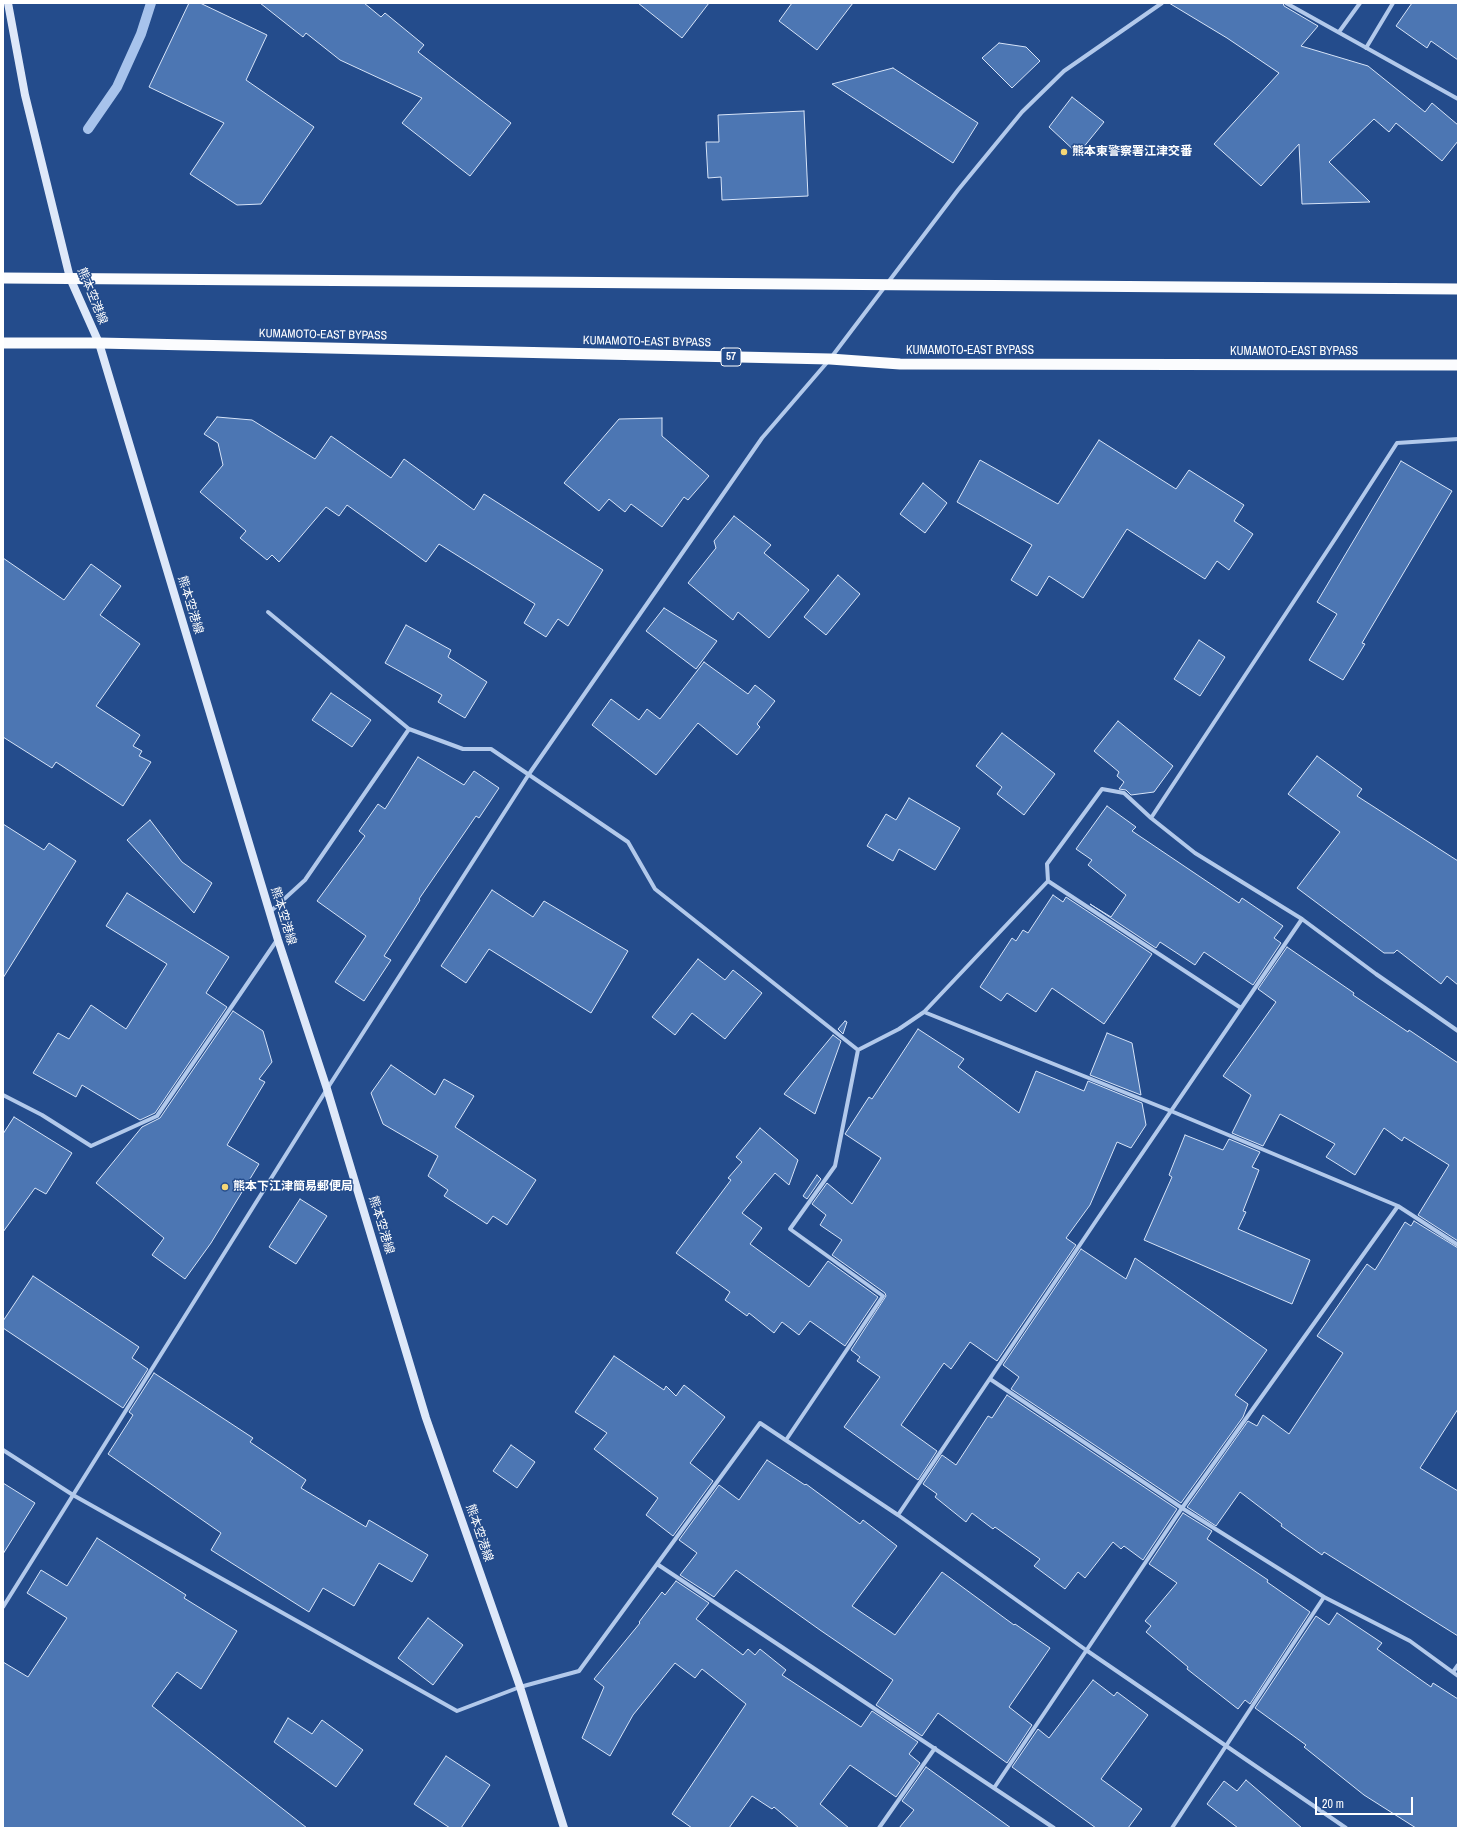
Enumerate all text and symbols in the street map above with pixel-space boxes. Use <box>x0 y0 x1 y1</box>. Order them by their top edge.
place label: 熊本東警察署江津交番 <box>1072 145 1192 159</box>
marker: 熊本東警察署江津交番 <box>1059 147 1069 157</box>
street label: 熊本空港線 <box>74 265 110 327</box>
street label: KUMAMOTO-EAST BYPASS <box>259 327 387 343</box>
street label: KUMAMOTO-EAST BYPASS <box>583 334 711 350</box>
street label: KUMAMOTO-EAST BYPASS <box>906 344 1034 358</box>
street label: KUMAMOTO-EAST BYPASS <box>1230 345 1358 359</box>
road number: 57 <box>721 348 741 366</box>
street label: 熊本空港線 <box>174 574 206 636</box>
street label: 熊本空港線 <box>267 885 299 947</box>
place label: 熊本下江津簡易郵便局 <box>233 1180 353 1194</box>
marker: 熊本下江津簡易郵便局 <box>220 1182 230 1192</box>
street label: 熊本空港線 <box>365 1194 397 1256</box>
street label: 熊本空港線 <box>462 1502 496 1564</box>
scale bar <box>1317 1789 1415 1815</box>
text: 20 m <box>1322 1796 1344 1812</box>

